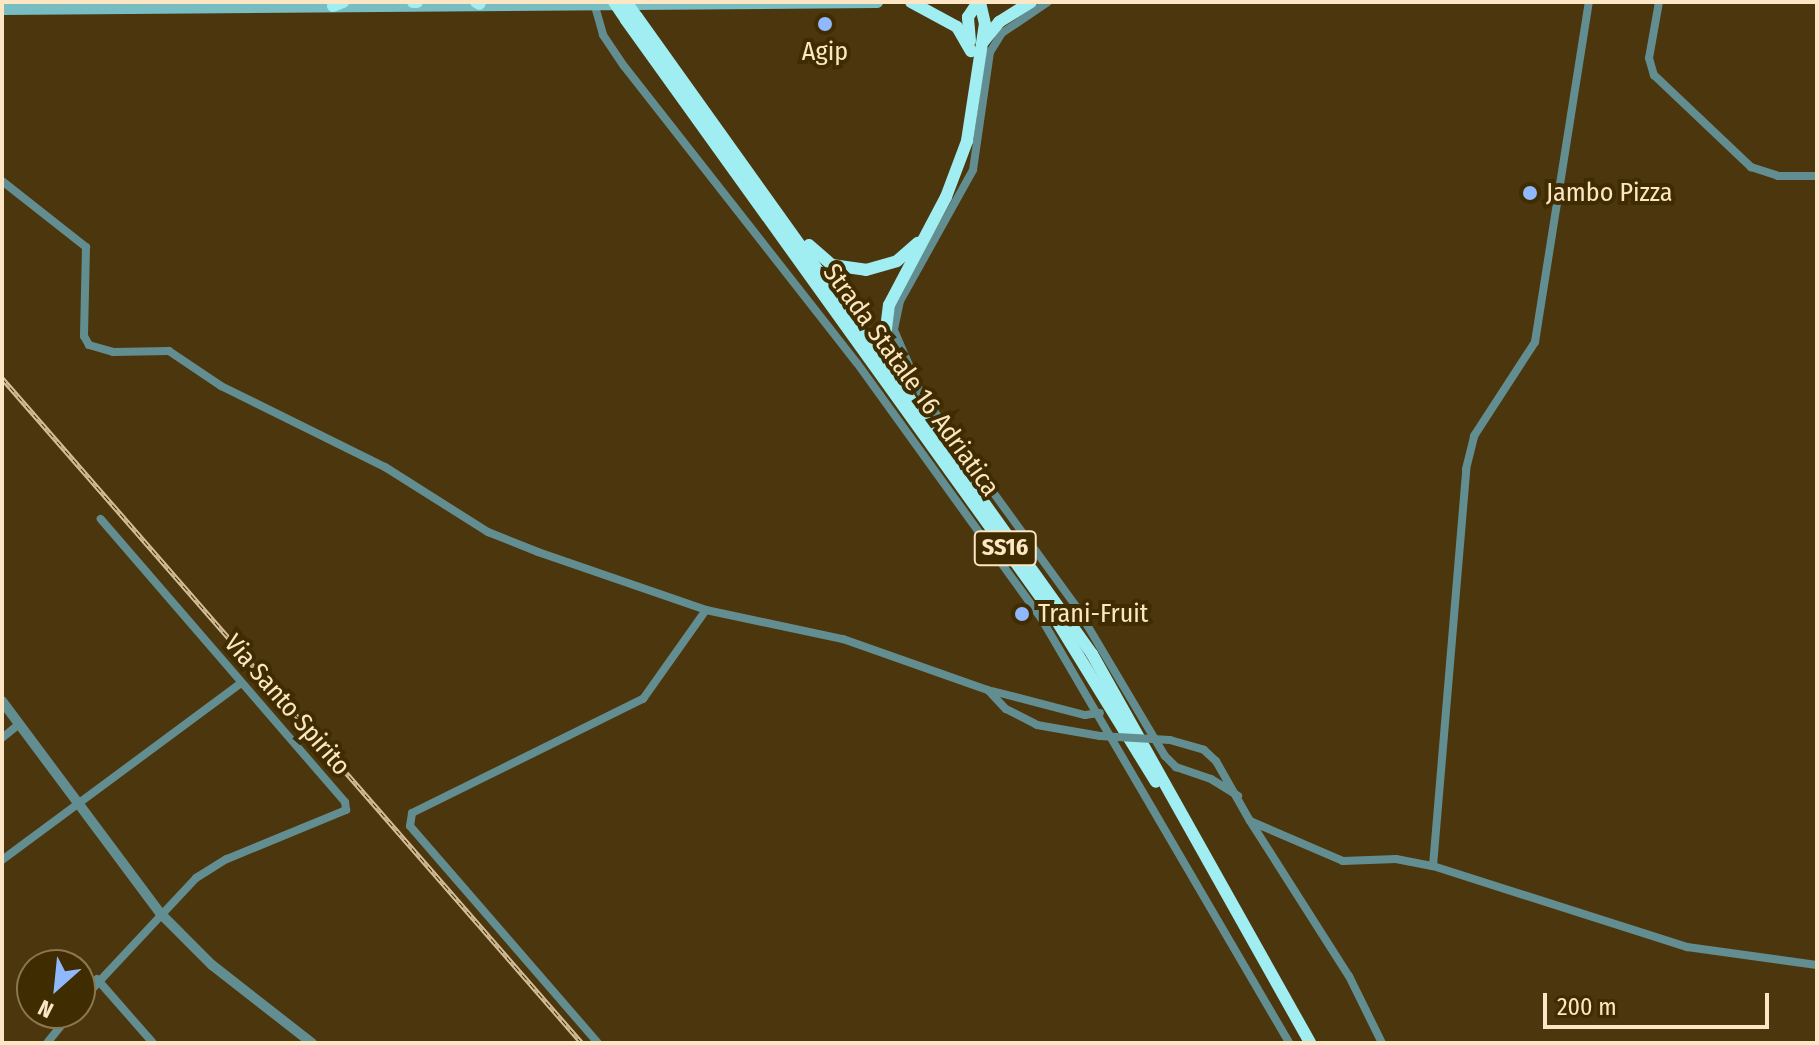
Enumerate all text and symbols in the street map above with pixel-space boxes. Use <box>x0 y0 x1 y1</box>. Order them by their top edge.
marker: Agip <box>816 15 834 33</box>
place label: Agip <box>802 36 848 68</box>
place label: Jambo Pizza <box>1546 177 1673 209</box>
marker: Jambo Pizza <box>1521 184 1539 202</box>
street label: Strada Statale 16 Adriatica <box>816 258 1006 502</box>
road number: SS16 <box>973 528 1037 568</box>
place label: Trani-Fruit <box>1038 598 1148 630</box>
marker: Trani-Fruit <box>1013 605 1031 623</box>
street label: Via Santo Spirito <box>217 628 357 782</box>
north arrow <box>16 949 96 1029</box>
scale bar <box>1547 977 1773 1027</box>
text: 200 m <box>1557 993 1617 1021</box>
text: N <box>34 994 58 1024</box>

